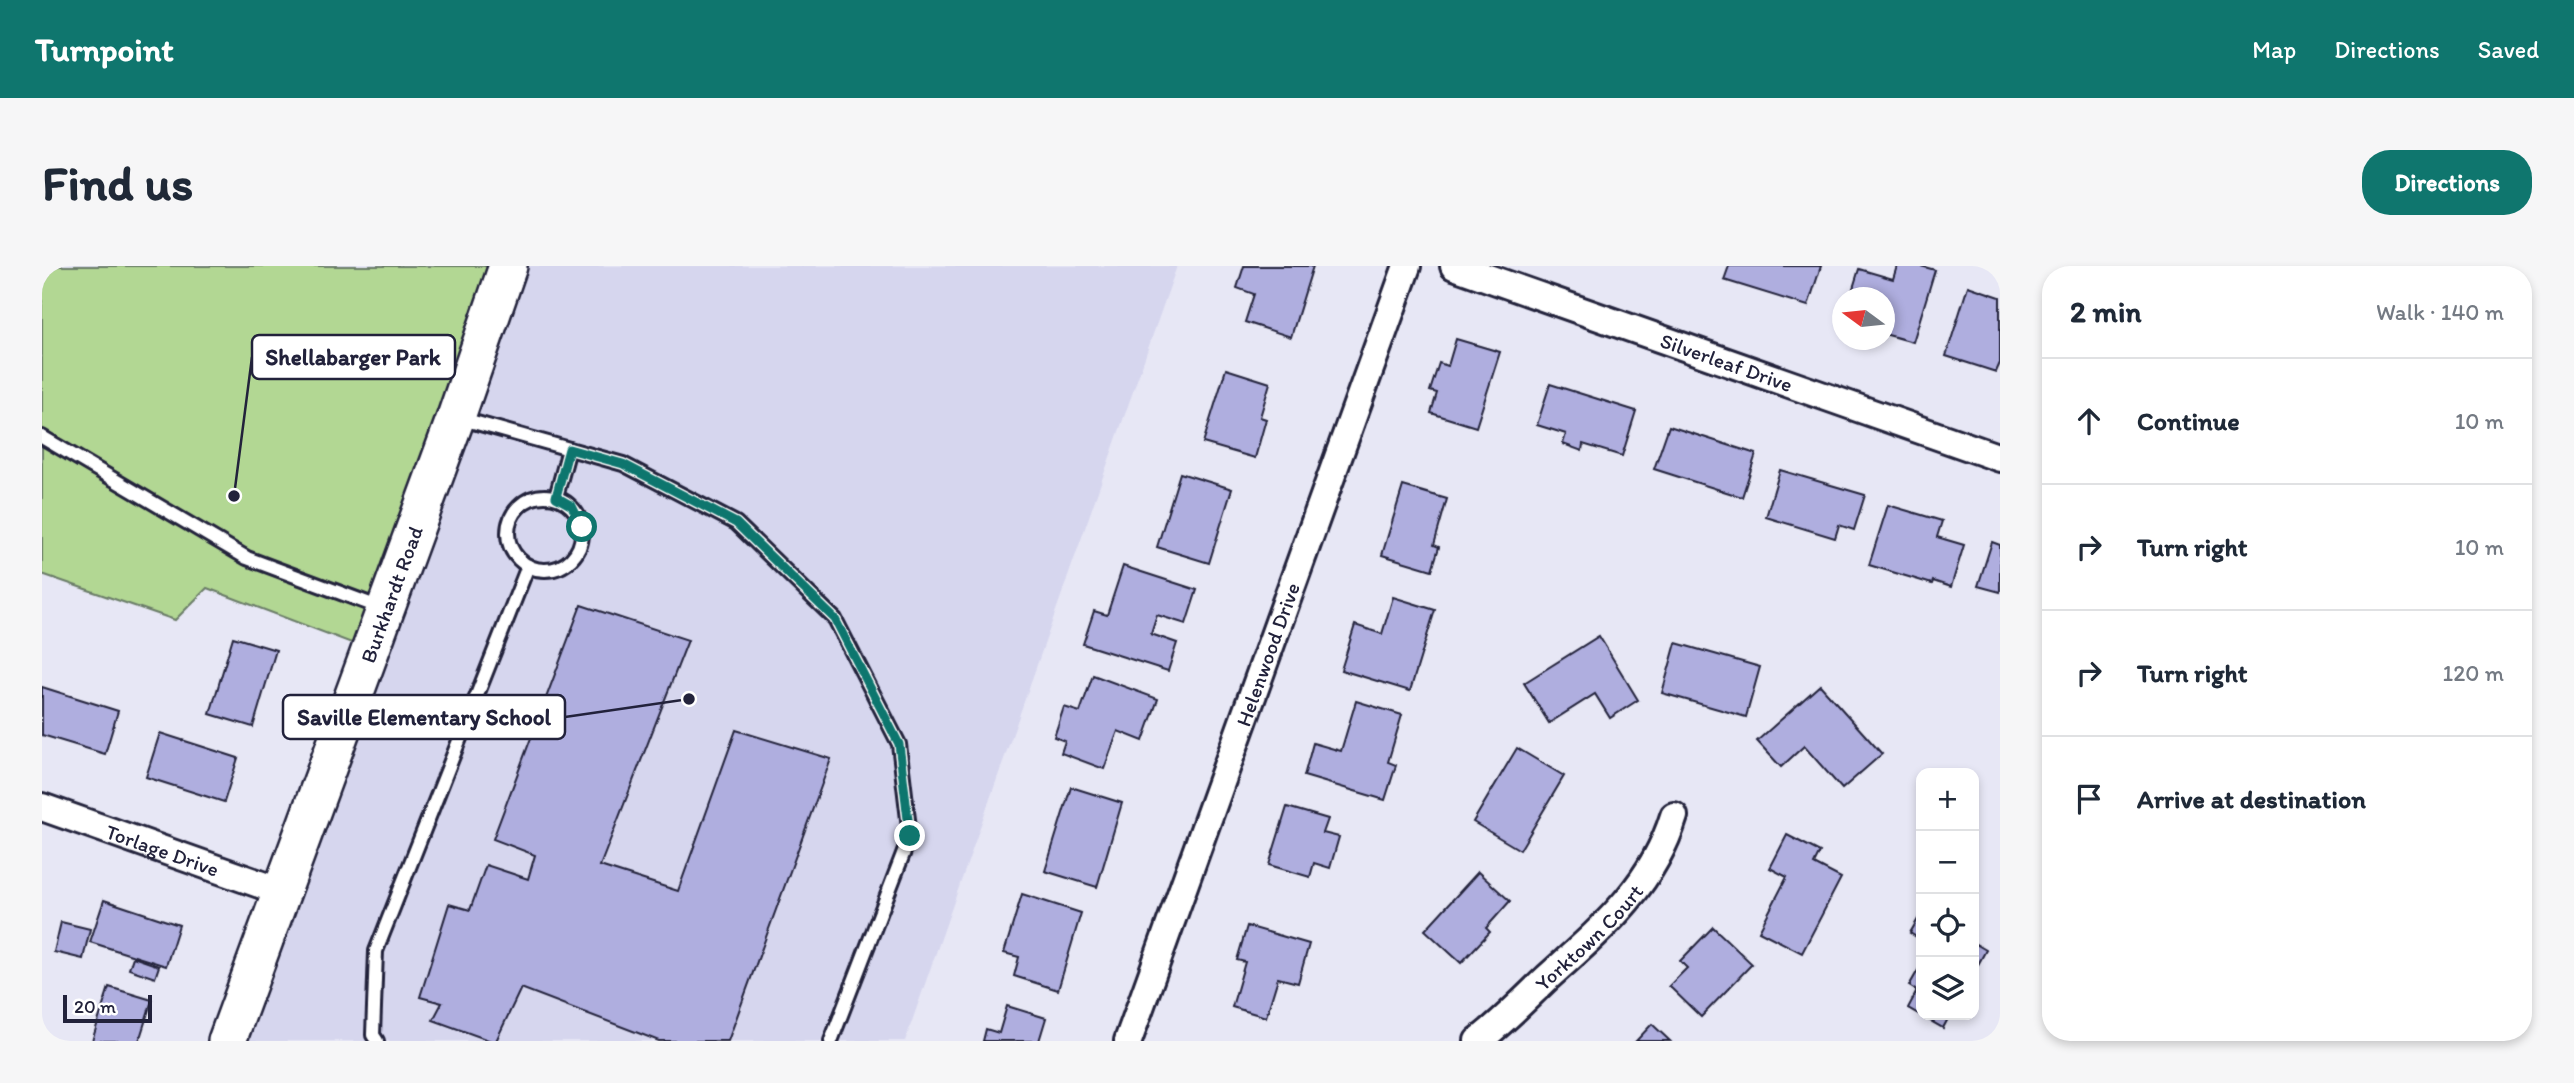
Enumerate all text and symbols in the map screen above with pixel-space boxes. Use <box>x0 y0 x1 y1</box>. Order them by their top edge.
text: Turnpoint <box>35 30 174 69</box>
text: Map <box>2252 35 2296 64</box>
text: Directions <box>2334 35 2440 64</box>
text: Saved <box>2478 35 2539 64</box>
button: Directions <box>2362 150 2532 215</box>
text: Find us <box>42 153 193 212</box>
north arrow <box>1832 287 1895 350</box>
text: 2 min <box>2070 293 2141 330</box>
text: Walk · 140 m <box>2376 298 2504 326</box>
street label: Silverleaf Drive <box>1657 327 1796 397</box>
callout: Shellabarger Park <box>252 335 455 379</box>
text: Shellabarger Park <box>265 343 442 371</box>
icon: ahead <box>2070 402 2108 440</box>
text: Continue <box>2137 405 2240 437</box>
text: 10 m <box>2455 407 2504 435</box>
route start <box>566 511 597 542</box>
street label: Burkhardt Road <box>354 522 428 666</box>
icon: right <box>2070 528 2108 566</box>
text: Turn right <box>2137 531 2248 563</box>
text: 10 m <box>2455 533 2504 561</box>
street label: Helenwood Drive <box>1230 579 1305 730</box>
icon: right <box>2070 654 2108 692</box>
text: Turn right <box>2137 657 2248 689</box>
text: 120 m <box>2443 659 2504 687</box>
callout: Saville Elementary School <box>283 695 565 739</box>
text: Saville Elementary School <box>297 703 551 731</box>
map controls <box>1916 768 1979 1020</box>
button: + <box>1916 768 1979 831</box>
icon: arrive <box>2070 780 2108 818</box>
text: Arrive at destination <box>2137 783 2366 815</box>
street label: Torlage Drive <box>103 818 223 881</box>
route end <box>894 820 925 851</box>
button: − <box>1916 831 1979 894</box>
street label: Yorktown Court <box>1530 879 1648 995</box>
button: locate <box>1916 894 1979 957</box>
button: layers <box>1916 957 1979 1020</box>
scale bar <box>63 992 152 1024</box>
text: 20 m <box>74 995 116 1018</box>

